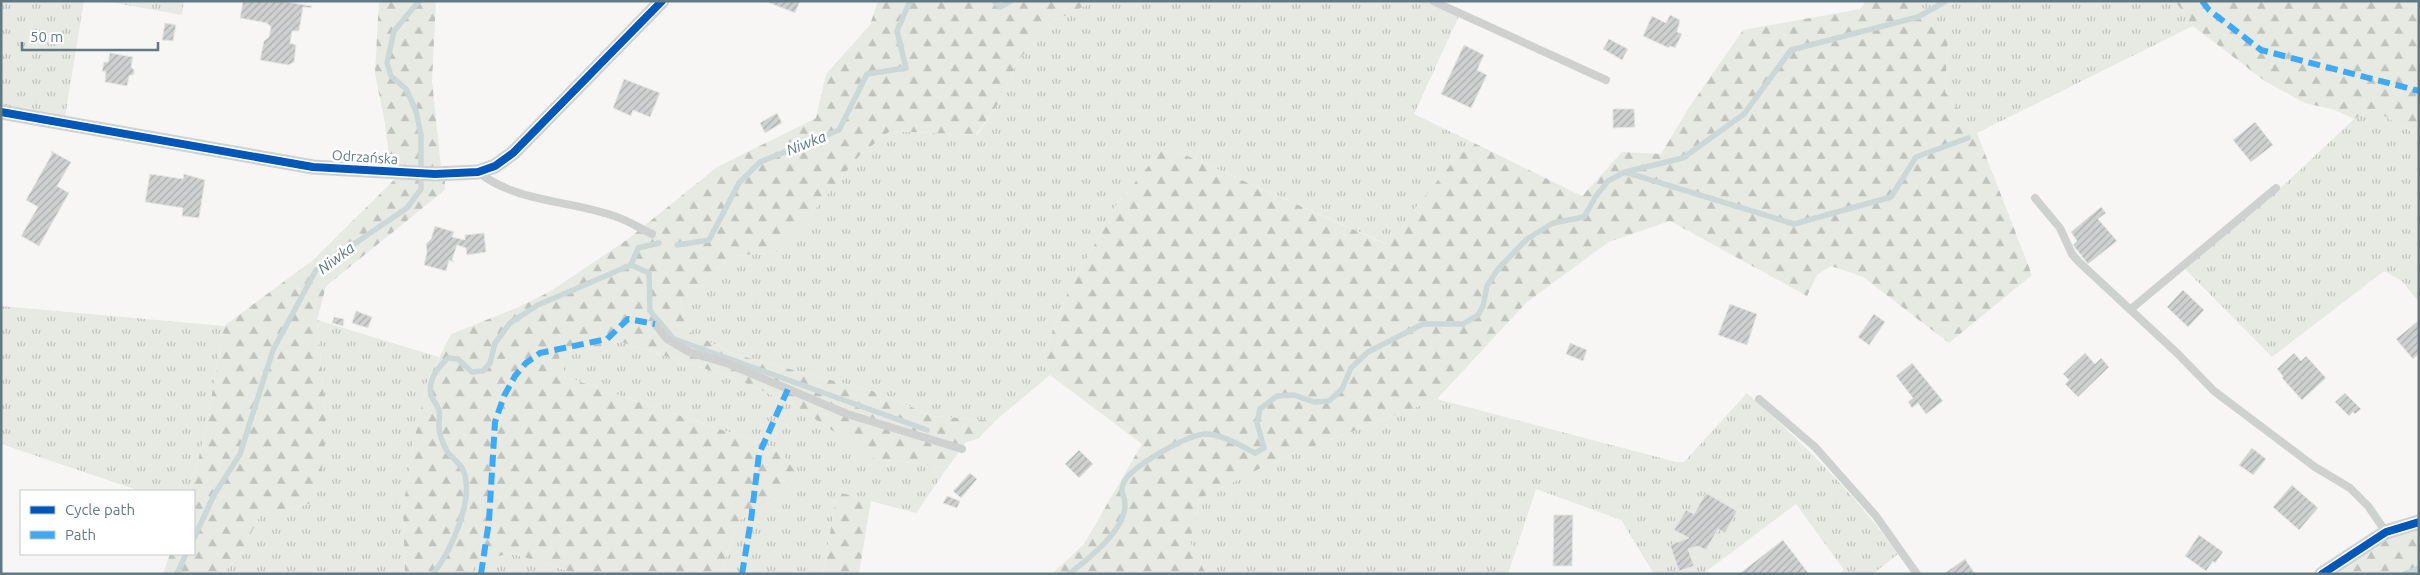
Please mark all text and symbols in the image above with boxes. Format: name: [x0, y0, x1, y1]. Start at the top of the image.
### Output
scale bar: [22, 20, 159, 52]
text: 50 m: [30, 28, 63, 45]
water label: Niwka: [784, 127, 828, 159]
street label: Odrzańska: [331, 147, 399, 167]
water label: Niwka: [314, 239, 358, 277]
legend: [20, 490, 195, 555]
text: Cycle path: [65, 501, 135, 518]
text: Path: [65, 526, 96, 543]

